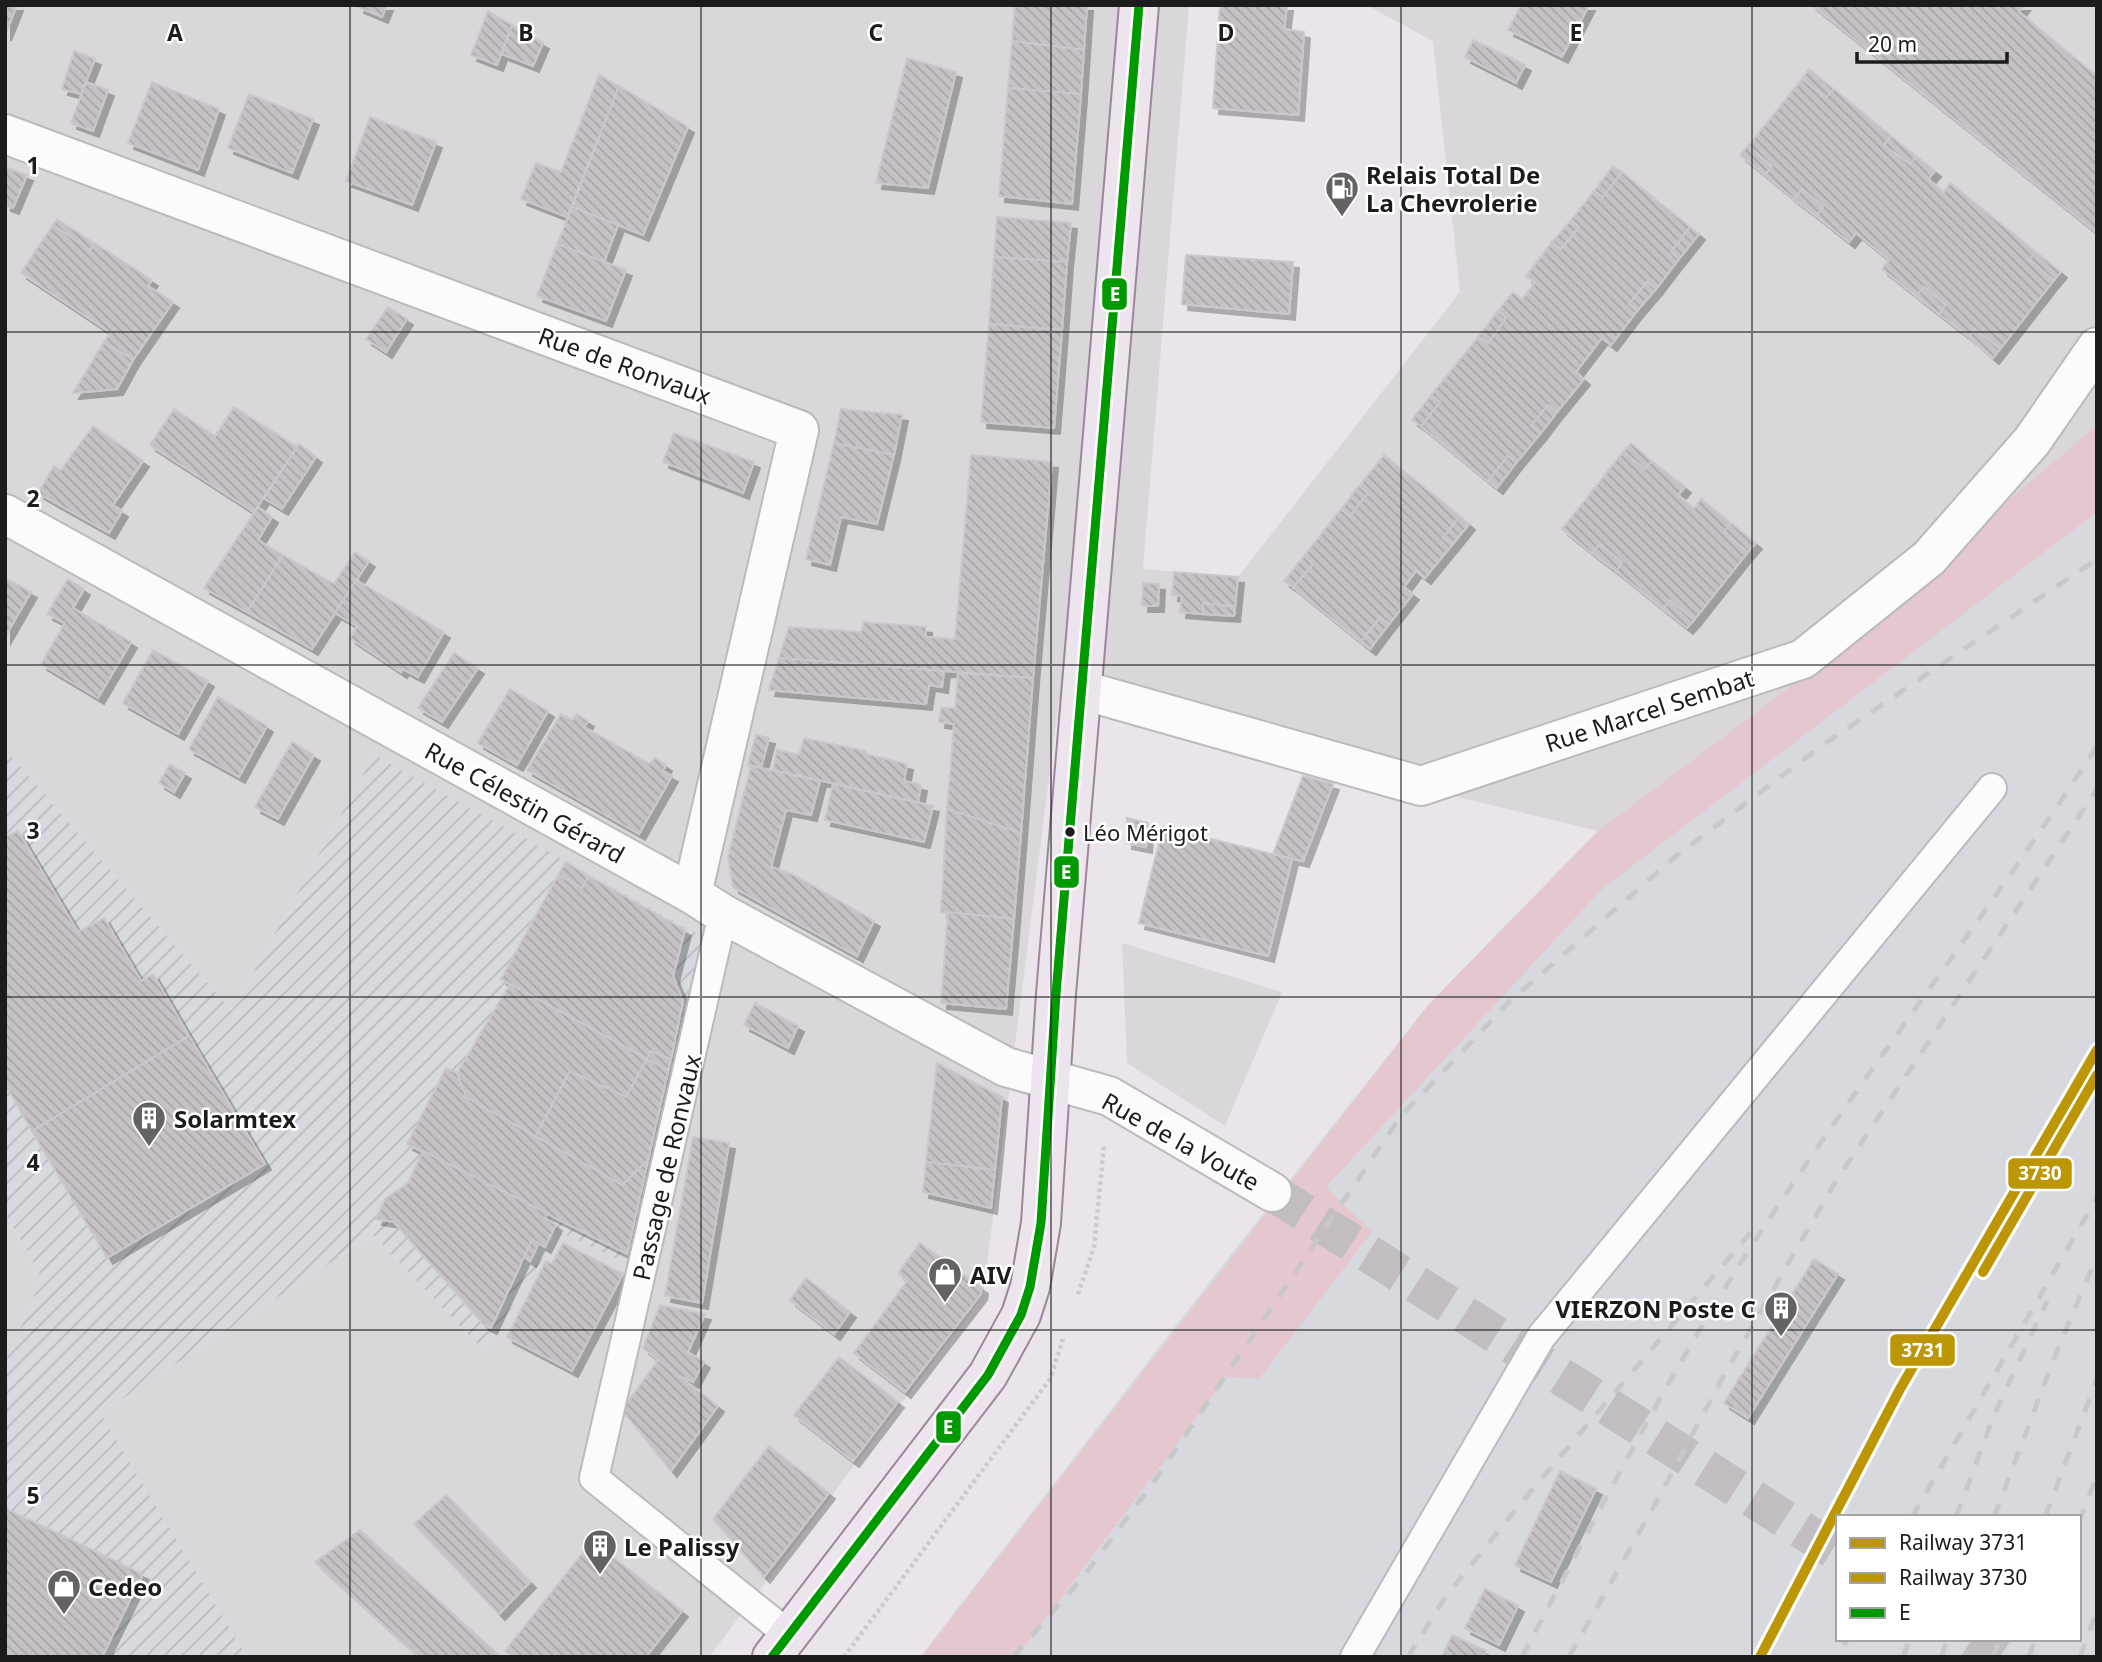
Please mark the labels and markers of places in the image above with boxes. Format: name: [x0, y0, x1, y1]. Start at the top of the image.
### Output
place label: Relais Total De La Chevrolerie: [1366, 158, 1540, 219]
fuel station icon: Relais Total De La Chevrolerie: [1323, 169, 1361, 218]
place label: Léo Mérigot: [1083, 817, 1208, 847]
marker: Léo Mérigot: [1063, 825, 1077, 839]
building icon: Solarmtex: [130, 1099, 168, 1148]
place label: Solarmtex: [174, 1102, 296, 1135]
shop icon: AIV: [926, 1255, 964, 1304]
place label: AIV: [970, 1258, 1012, 1291]
building icon: VIERZON Poste C: [1762, 1289, 1800, 1338]
place label: VIERZON Poste C: [1555, 1292, 1756, 1325]
building icon: Le Palissy: [581, 1527, 619, 1576]
place label: Le Palissy: [624, 1530, 740, 1563]
shop icon: Cedeo: [45, 1567, 83, 1616]
place label: Cedeo: [88, 1570, 162, 1603]

